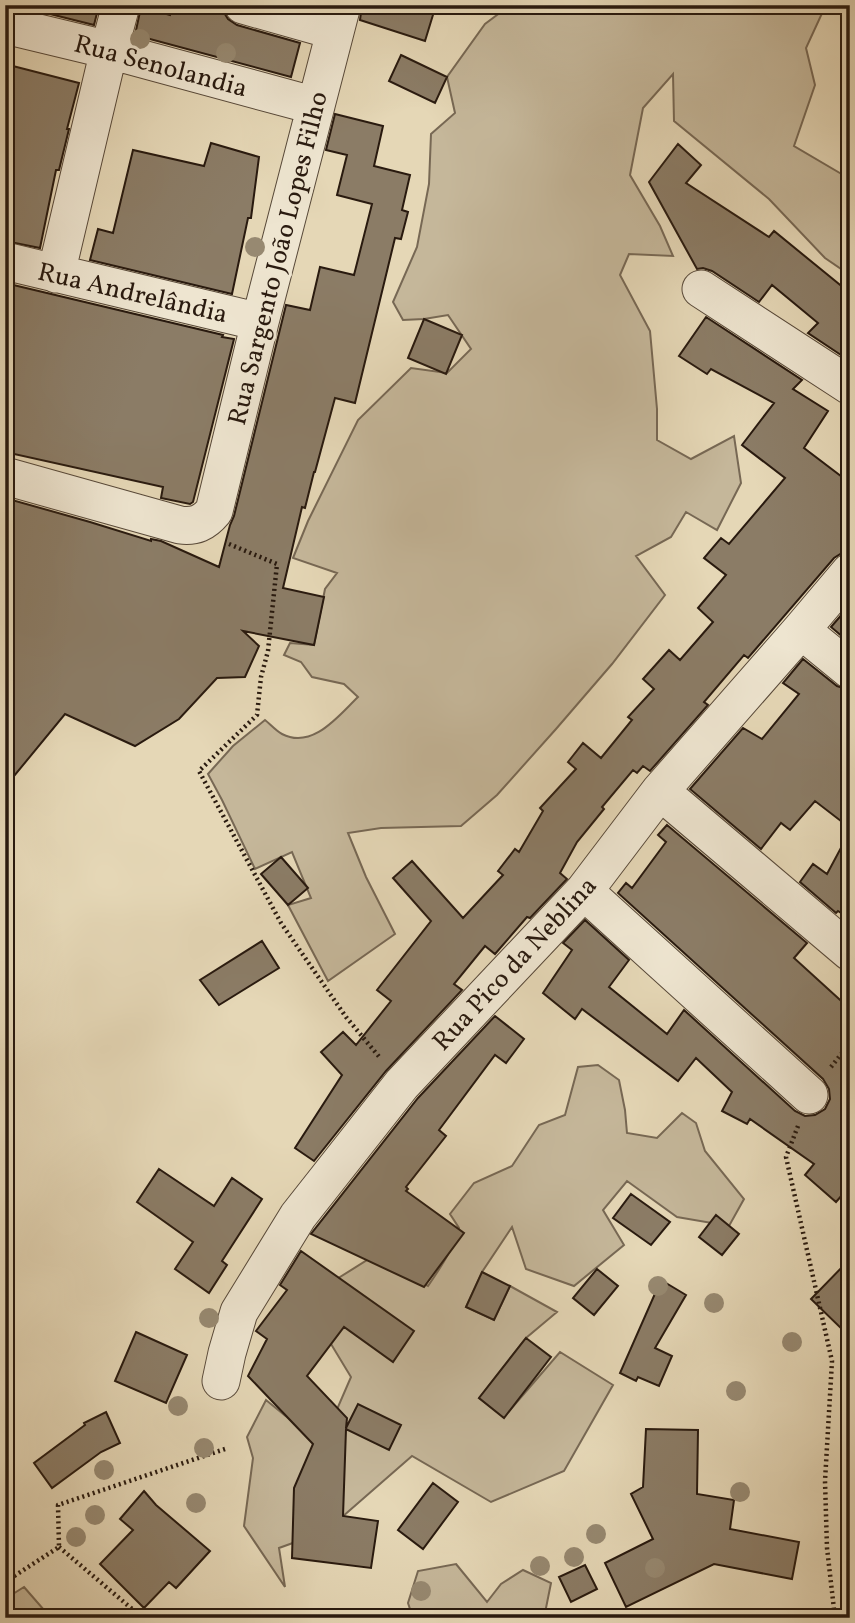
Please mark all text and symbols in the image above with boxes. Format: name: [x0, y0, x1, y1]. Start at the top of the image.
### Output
street label: Rua Senolandia: [70, 27, 251, 107]
street label: Rua Sargento João Lopes Filho: [220, 88, 338, 429]
street label: Rua Andrelândia: [34, 255, 231, 333]
street label: Rua Pico da Neblina: [425, 869, 606, 1060]

